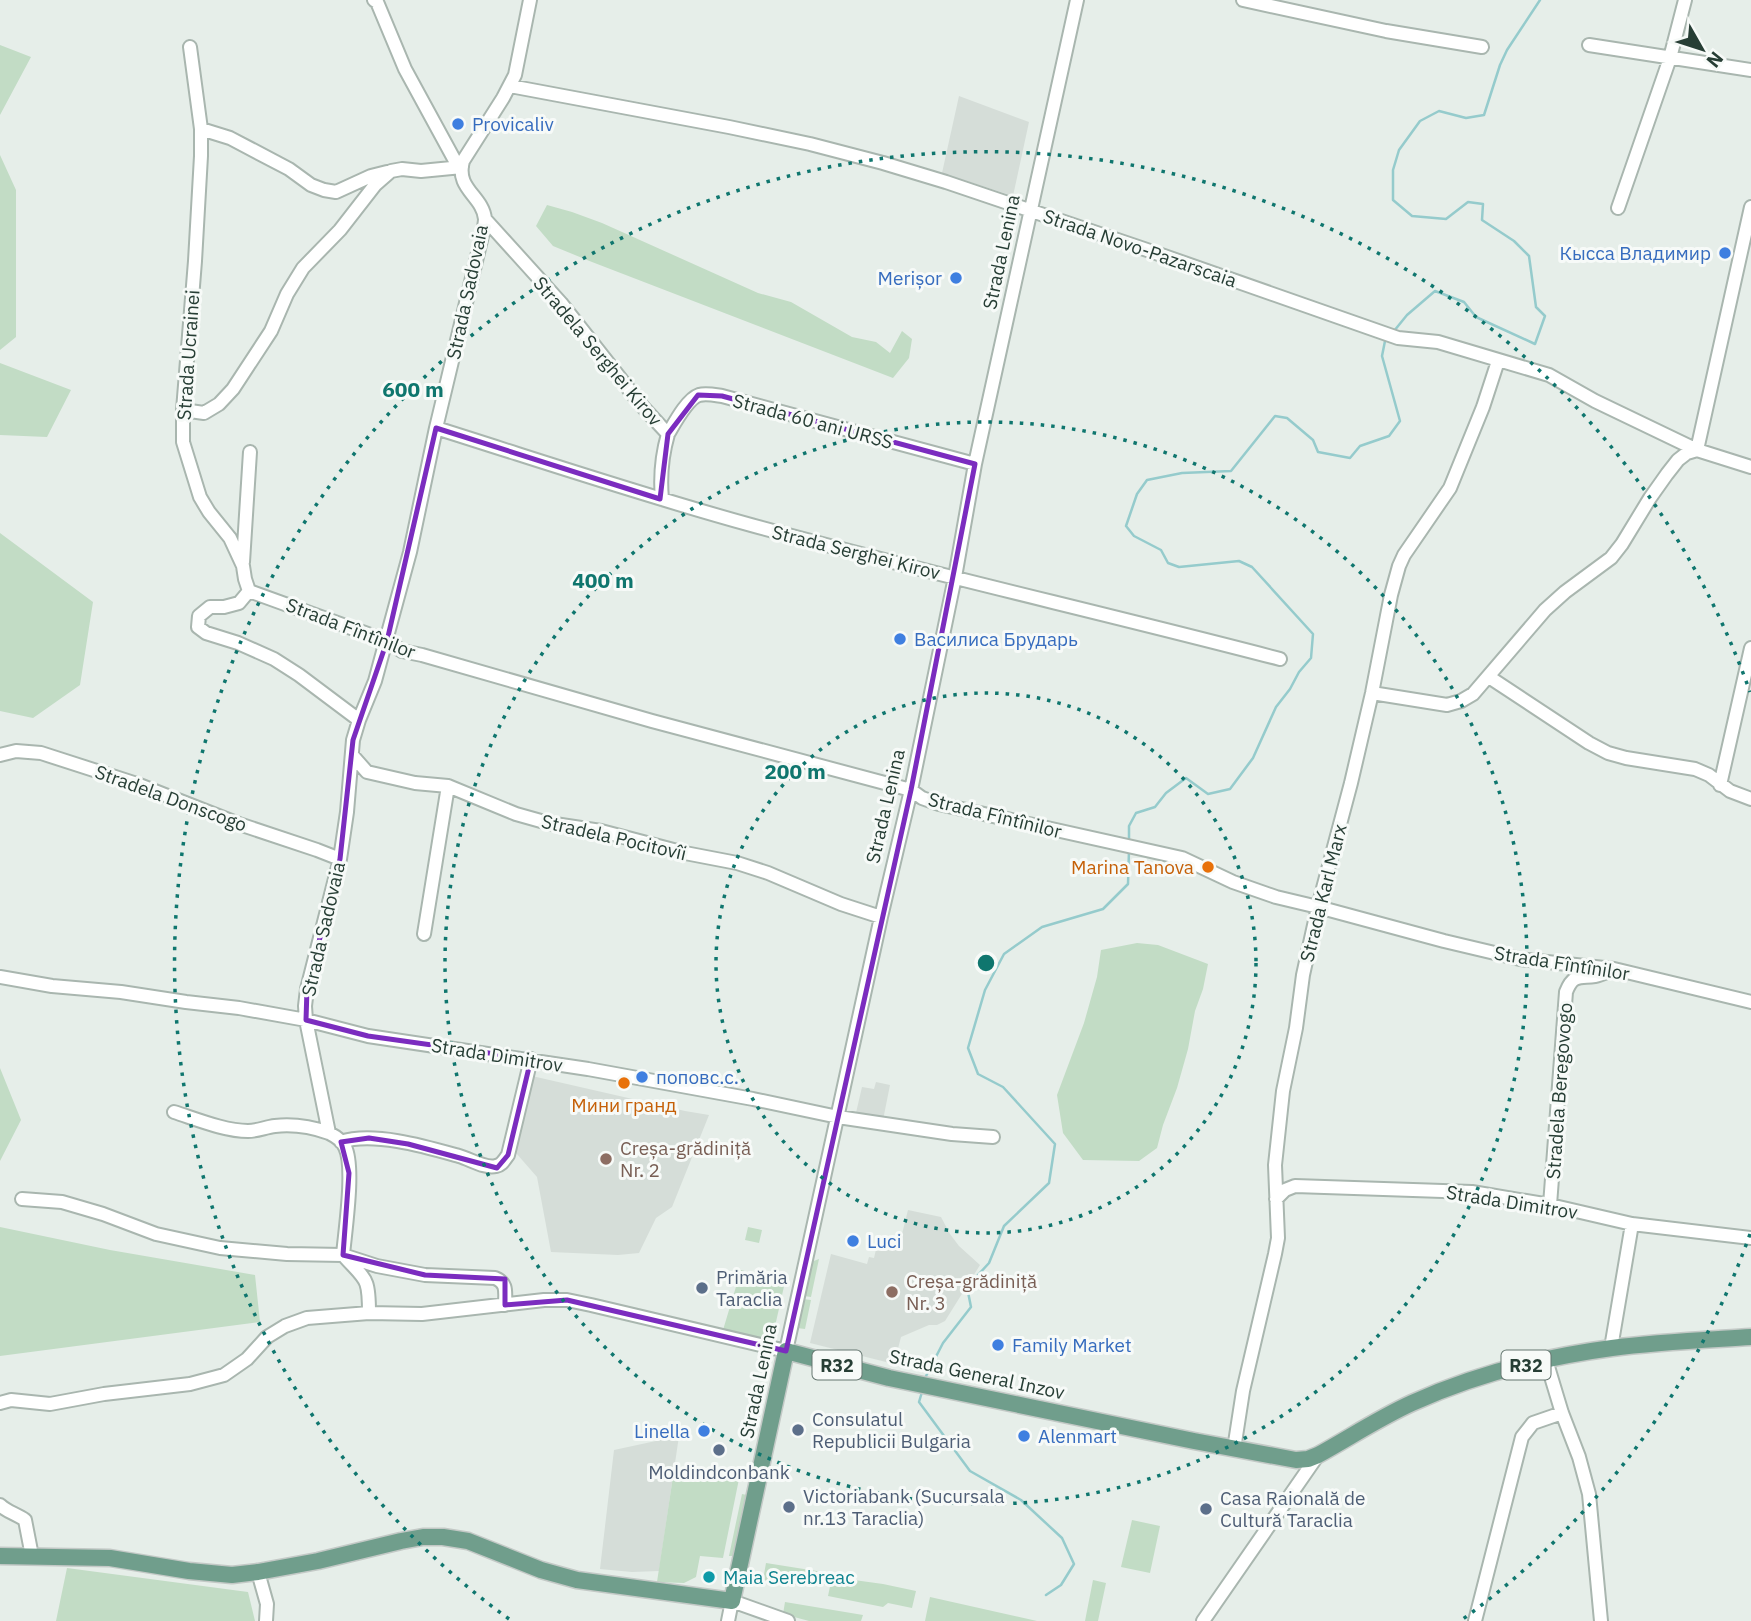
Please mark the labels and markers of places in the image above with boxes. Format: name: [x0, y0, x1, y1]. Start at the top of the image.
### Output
place label: Provicaliv: [472, 112, 554, 136]
marker: Provicaliv: [450, 116, 466, 132]
place label: Кысса Владимир: [1560, 241, 1711, 265]
marker: Кысса Владимир: [1717, 245, 1733, 261]
place label: Merișor: [878, 266, 942, 290]
marker: Merișor: [948, 270, 964, 286]
place label: Василиса Брударь: [914, 627, 1078, 651]
marker: Василиса Брударь: [892, 631, 908, 647]
place label: Marina Tanova: [1071, 855, 1194, 879]
marker: Marina Tanova: [1200, 859, 1216, 875]
centre of rings: [974, 951, 998, 975]
place label: поповс.с.: [656, 1065, 739, 1089]
marker: поповс.с.: [634, 1069, 650, 1085]
marker: Мини гранд: [616, 1075, 632, 1091]
place label: Мини гранд: [571, 1093, 677, 1117]
place label: Creșa-grădiniță Nr. 2: [620, 1136, 751, 1182]
marker: Creșa-grădiniță Nr. 2: [598, 1151, 614, 1167]
place label: Luci: [867, 1229, 901, 1253]
marker: Luci: [845, 1233, 861, 1249]
place label: Primăria Taraclia: [716, 1265, 788, 1311]
place label: Creșa-grădiniță Nr. 3: [906, 1269, 1037, 1315]
marker: Primăria Taraclia: [694, 1280, 710, 1296]
marker: Creșa-grădiniță Nr. 3: [884, 1284, 900, 1300]
place label: Family Market: [1012, 1333, 1132, 1357]
marker: Family Market: [990, 1337, 1006, 1353]
place label: Consulatul Republicii Bulgaria: [812, 1407, 971, 1453]
place label: Linella: [634, 1419, 690, 1443]
marker: Consulatul Republicii Bulgaria: [790, 1422, 806, 1438]
marker: Linella: [696, 1423, 712, 1439]
place label: Alenmart: [1038, 1424, 1117, 1448]
marker: Alenmart: [1016, 1428, 1032, 1444]
marker: Moldindconbank: [711, 1442, 727, 1458]
place label: Moldindconbank: [648, 1460, 790, 1484]
place label: Victoriabank (Sucursala nr.13 Taraclia): [803, 1484, 1005, 1530]
place label: Casa Raională de Cultură Taraclia: [1220, 1486, 1366, 1532]
marker: Victoriabank (Sucursala nr.13 Taraclia): [781, 1499, 797, 1515]
marker: Casa Raională de Cultură Taraclia: [1198, 1501, 1214, 1517]
place label: Maia Serebreac: [723, 1565, 855, 1589]
marker: Maia Serebreac: [701, 1569, 717, 1585]

